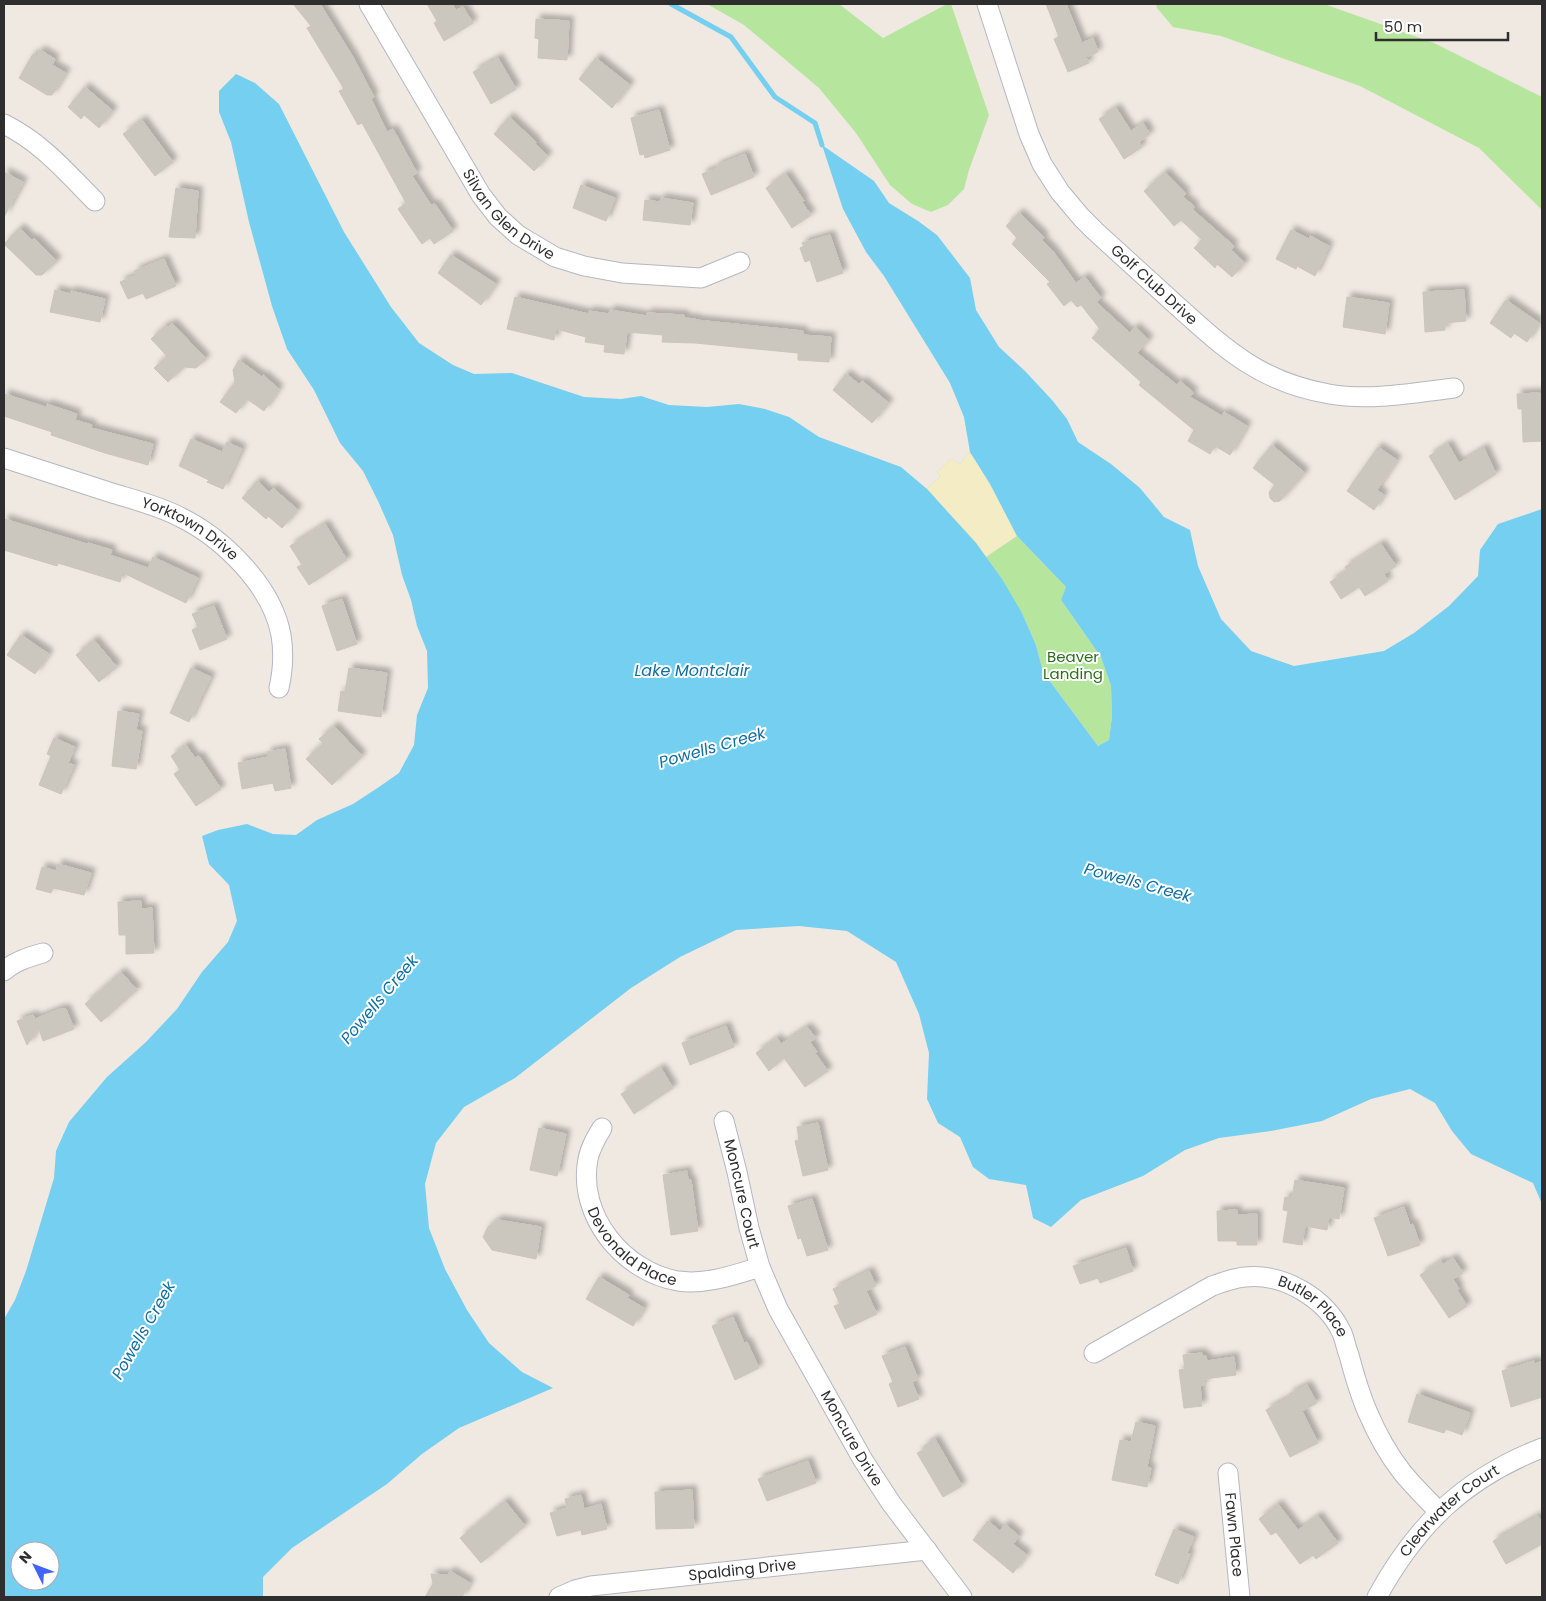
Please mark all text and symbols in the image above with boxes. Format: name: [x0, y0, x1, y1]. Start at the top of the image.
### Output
scale bar: [1376, 10, 1508, 42]
text: 50 m: [1384, 16, 1422, 37]
street label: Silvan Glen Drive: [458, 165, 559, 265]
street label: Golf Club Drive: [1106, 239, 1202, 329]
street label: Yorktown Drive: [139, 491, 244, 565]
park label: Beaver Landing: [1043, 646, 1103, 684]
water label: Lake Montclair: [634, 659, 751, 682]
water label: Powells Creek: [656, 721, 769, 774]
water label: Powells Creek: [1082, 857, 1195, 908]
water label: Powells Creek: [335, 949, 424, 1049]
street label: Moncure Court: [719, 1137, 765, 1251]
street label: Devonald Place: [583, 1204, 679, 1291]
street label: Butler Place: [1275, 1270, 1353, 1340]
water label: Powells Creek: [106, 1276, 181, 1384]
street label: Moncure Drive: [816, 1387, 888, 1490]
street label: Clearwater Court: [1394, 1459, 1503, 1561]
street label: Fawn Place: [1220, 1492, 1249, 1578]
north arrow: [10, 1541, 60, 1591]
text: N: [14, 1547, 36, 1568]
street label: Spalding Drive: [687, 1553, 797, 1586]

